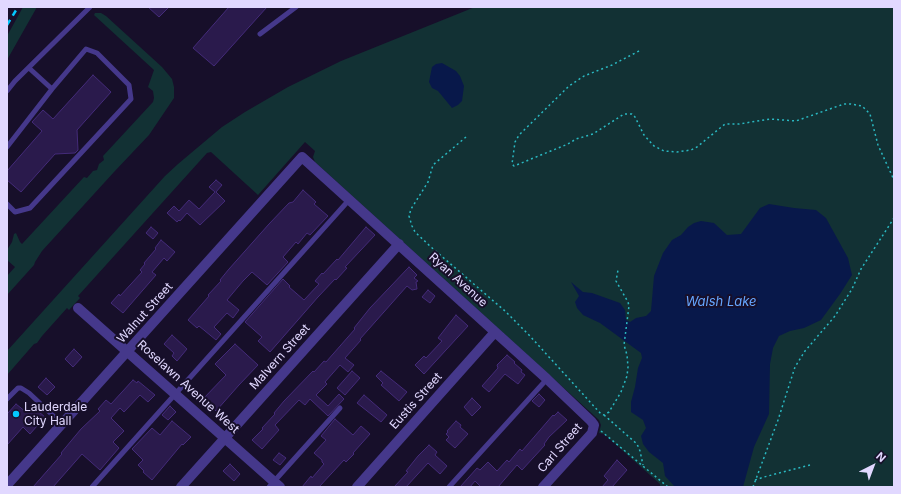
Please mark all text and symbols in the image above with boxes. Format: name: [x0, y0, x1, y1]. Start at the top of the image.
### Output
street label: Ryan Avenue: [426, 250, 490, 310]
street label: Walnut Street: [114, 280, 176, 346]
water label: Walsh Lake: [685, 294, 757, 310]
street label: Malvern Street: [247, 321, 313, 393]
street label: Roselawn Avenue West: [134, 337, 242, 437]
street label: Eustis Street: [387, 370, 445, 432]
place label: Lauderdale City Hall: [24, 400, 87, 428]
marker: Lauderdale City Hall: [11, 409, 21, 419]
street label: Carl Street: [535, 421, 585, 475]
north arrow: [853, 446, 893, 486]
text: N: [873, 449, 889, 465]

